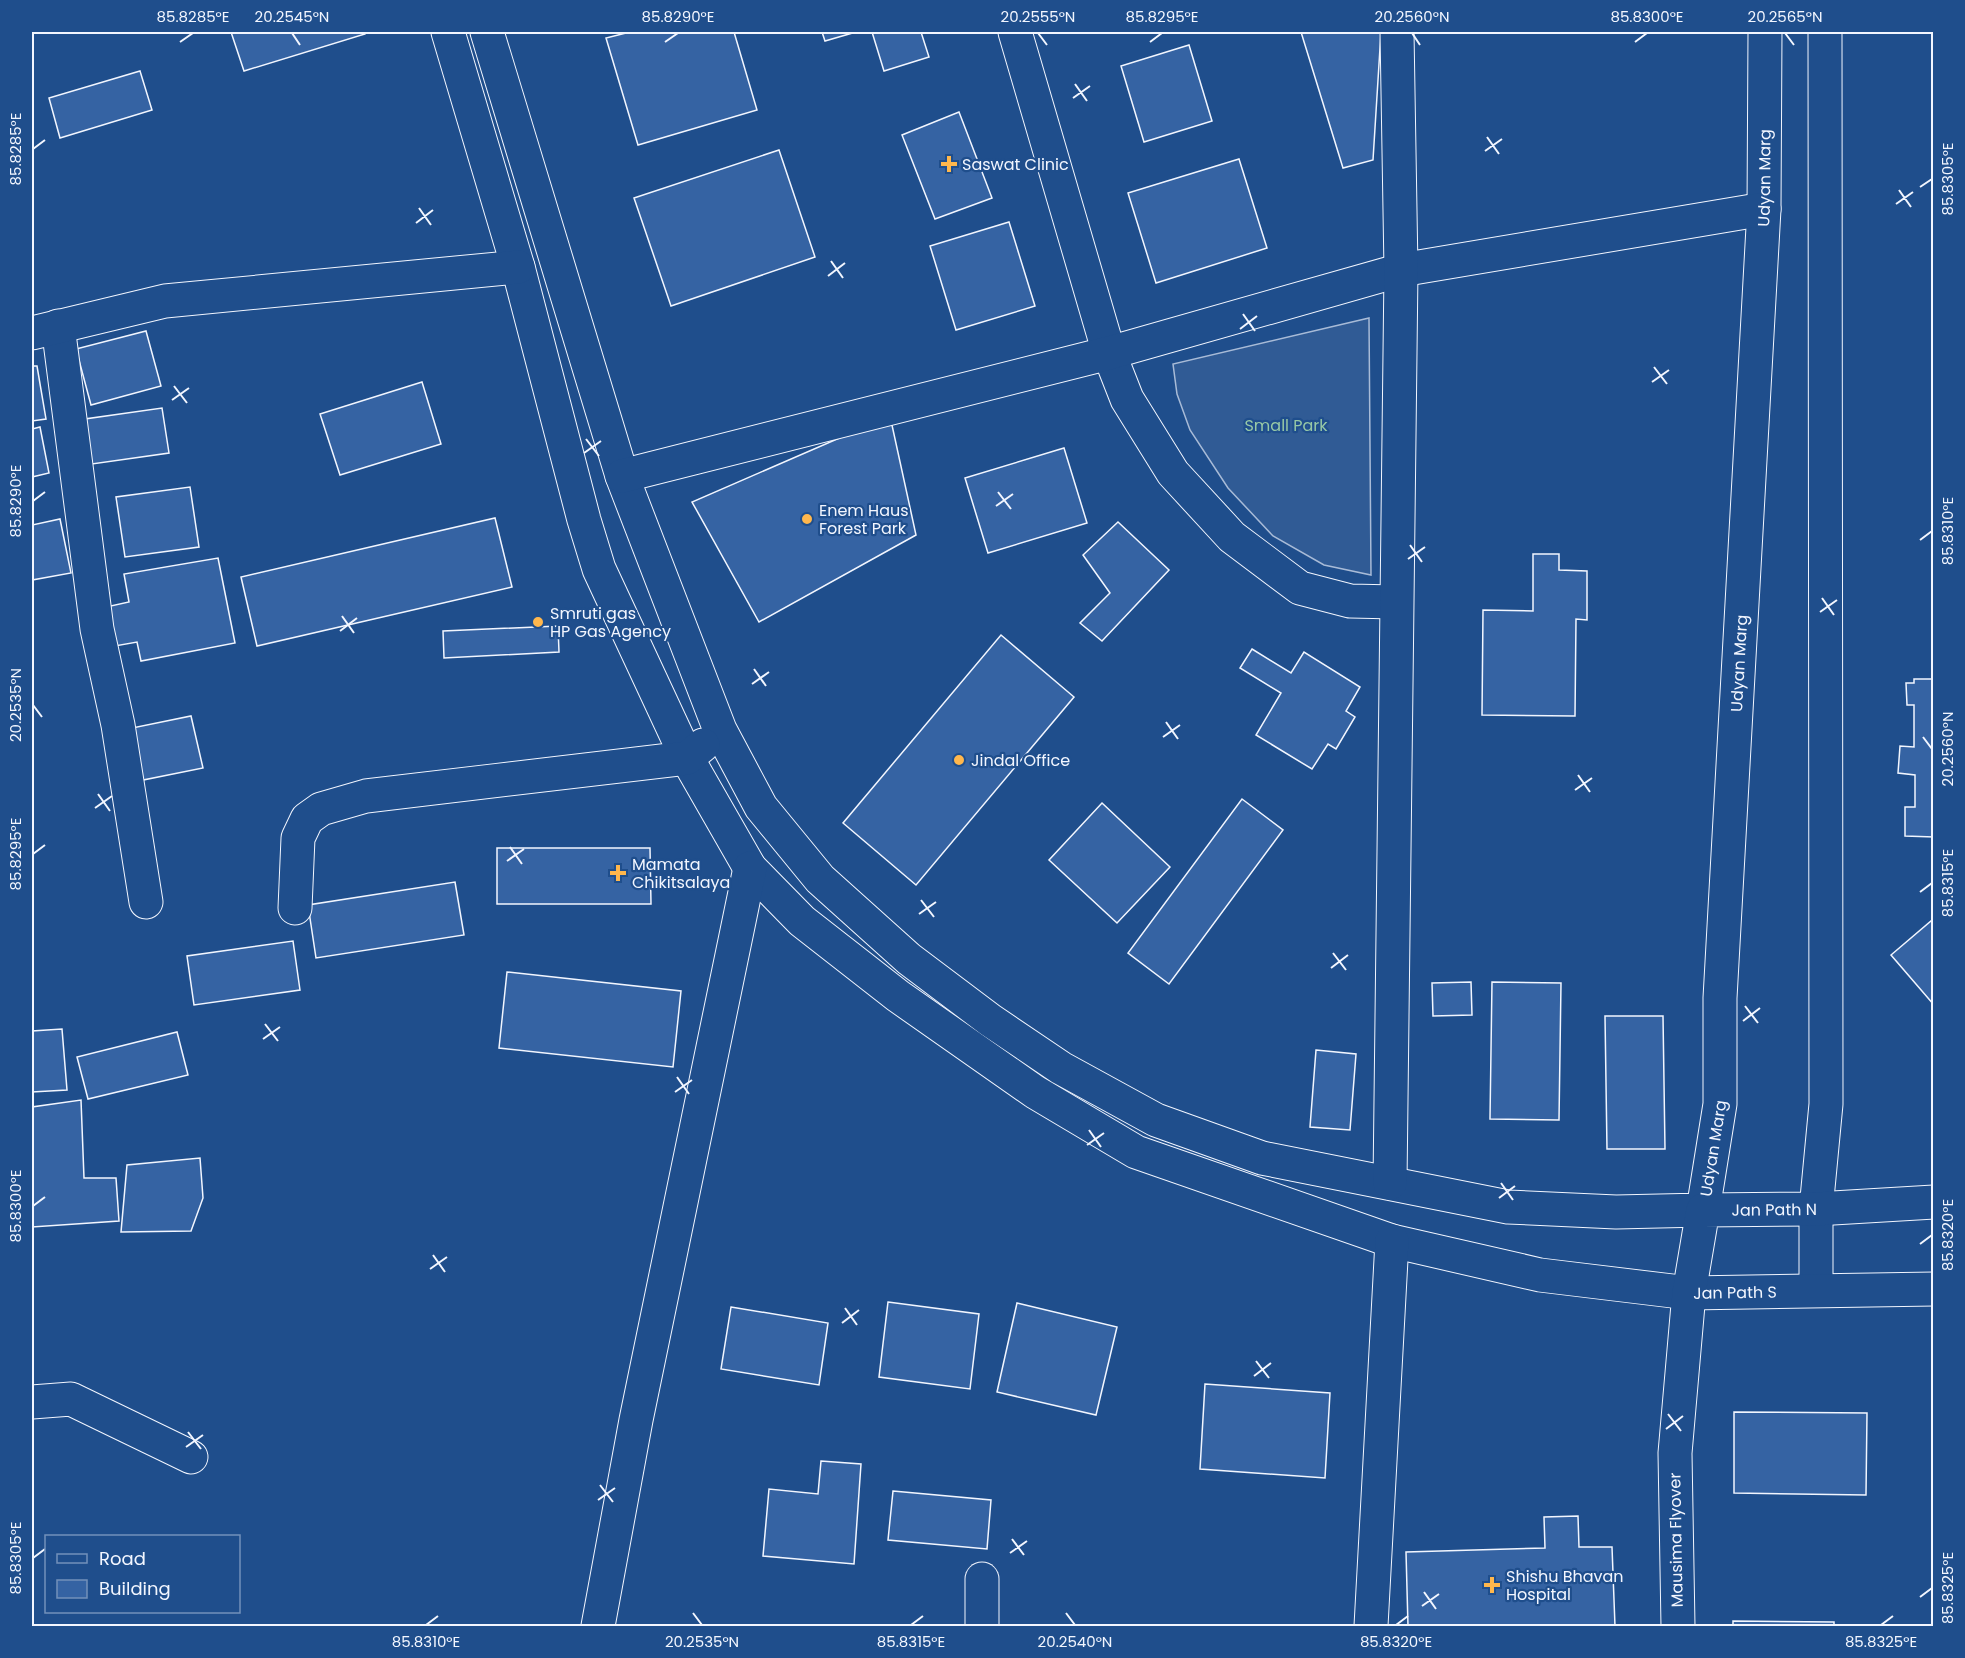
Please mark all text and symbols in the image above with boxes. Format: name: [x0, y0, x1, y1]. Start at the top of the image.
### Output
text: 85.8285°E: [157, 6, 229, 27]
text: 20.2545°N: [255, 6, 329, 27]
text: 85.8290°E: [642, 6, 714, 27]
text: 20.2555°N: [1001, 6, 1075, 27]
text: 85.8295°E: [1126, 6, 1198, 27]
text: 20.2560°N: [1375, 6, 1449, 27]
text: 85.8300°E: [1610, 6, 1684, 27]
text: 20.2565°N: [1748, 6, 1822, 27]
text: 85.8285°E: [5, 113, 26, 185]
street label: Udyan Marg: [1752, 129, 1776, 227]
text: 85.8305°E: [1937, 142, 1958, 216]
place label: Saswat Clinic: [962, 153, 1069, 176]
marker: Saswat Clinic: [940, 155, 958, 173]
park label: Small Park: [1244, 414, 1328, 437]
text: 85.8290°E: [5, 465, 26, 537]
text: 85.8310°E: [1937, 497, 1958, 565]
place label: Enem Haus Forest Park: [819, 499, 909, 540]
marker: Enem Haus Forest Park: [800, 512, 814, 526]
place label: Smruti gas HP Gas Agency: [550, 602, 671, 643]
street label: Udyan Marg: [1724, 614, 1753, 712]
marker: Smruti gas HP Gas Agency: [531, 615, 545, 629]
text: 20.2535°N: [5, 668, 26, 742]
text: 20.2560°N: [1937, 712, 1958, 786]
place label: Jindal Office: [971, 749, 1070, 772]
marker: Jindal Office: [952, 753, 966, 767]
text: 85.8295°E: [5, 818, 26, 890]
text: 85.8315°E: [1937, 849, 1958, 917]
place label: Mamata Chikitsalaya: [632, 853, 730, 894]
marker: Mamata Chikitsalaya: [609, 864, 627, 882]
street label: Udyan Marg: [1694, 1098, 1732, 1198]
text: 85.8300°E: [5, 1169, 26, 1243]
street label: Jan Path N: [1731, 1197, 1817, 1221]
text: 85.8320°E: [1937, 1199, 1958, 1271]
street label: Jan Path S: [1693, 1280, 1777, 1304]
street label: Mausima Flyover: [1663, 1472, 1689, 1608]
text: 85.8305°E: [5, 1521, 26, 1595]
legend: [45, 1535, 240, 1613]
text: Road: [99, 1546, 146, 1571]
text: 85.8325°E: [1937, 1552, 1958, 1624]
place label: Shishu Bhavan Hospital: [1506, 1565, 1624, 1606]
text: Building: [99, 1576, 171, 1601]
marker: Shishu Bhavan Hospital: [1483, 1576, 1501, 1594]
text: 85.8310°E: [392, 1631, 460, 1652]
text: 20.2535°N: [665, 1631, 739, 1652]
text: 85.8315°E: [877, 1631, 945, 1652]
text: 20.2540°N: [1038, 1631, 1112, 1652]
text: 85.8320°E: [1360, 1631, 1432, 1652]
text: 85.8325°E: [1845, 1631, 1917, 1652]

